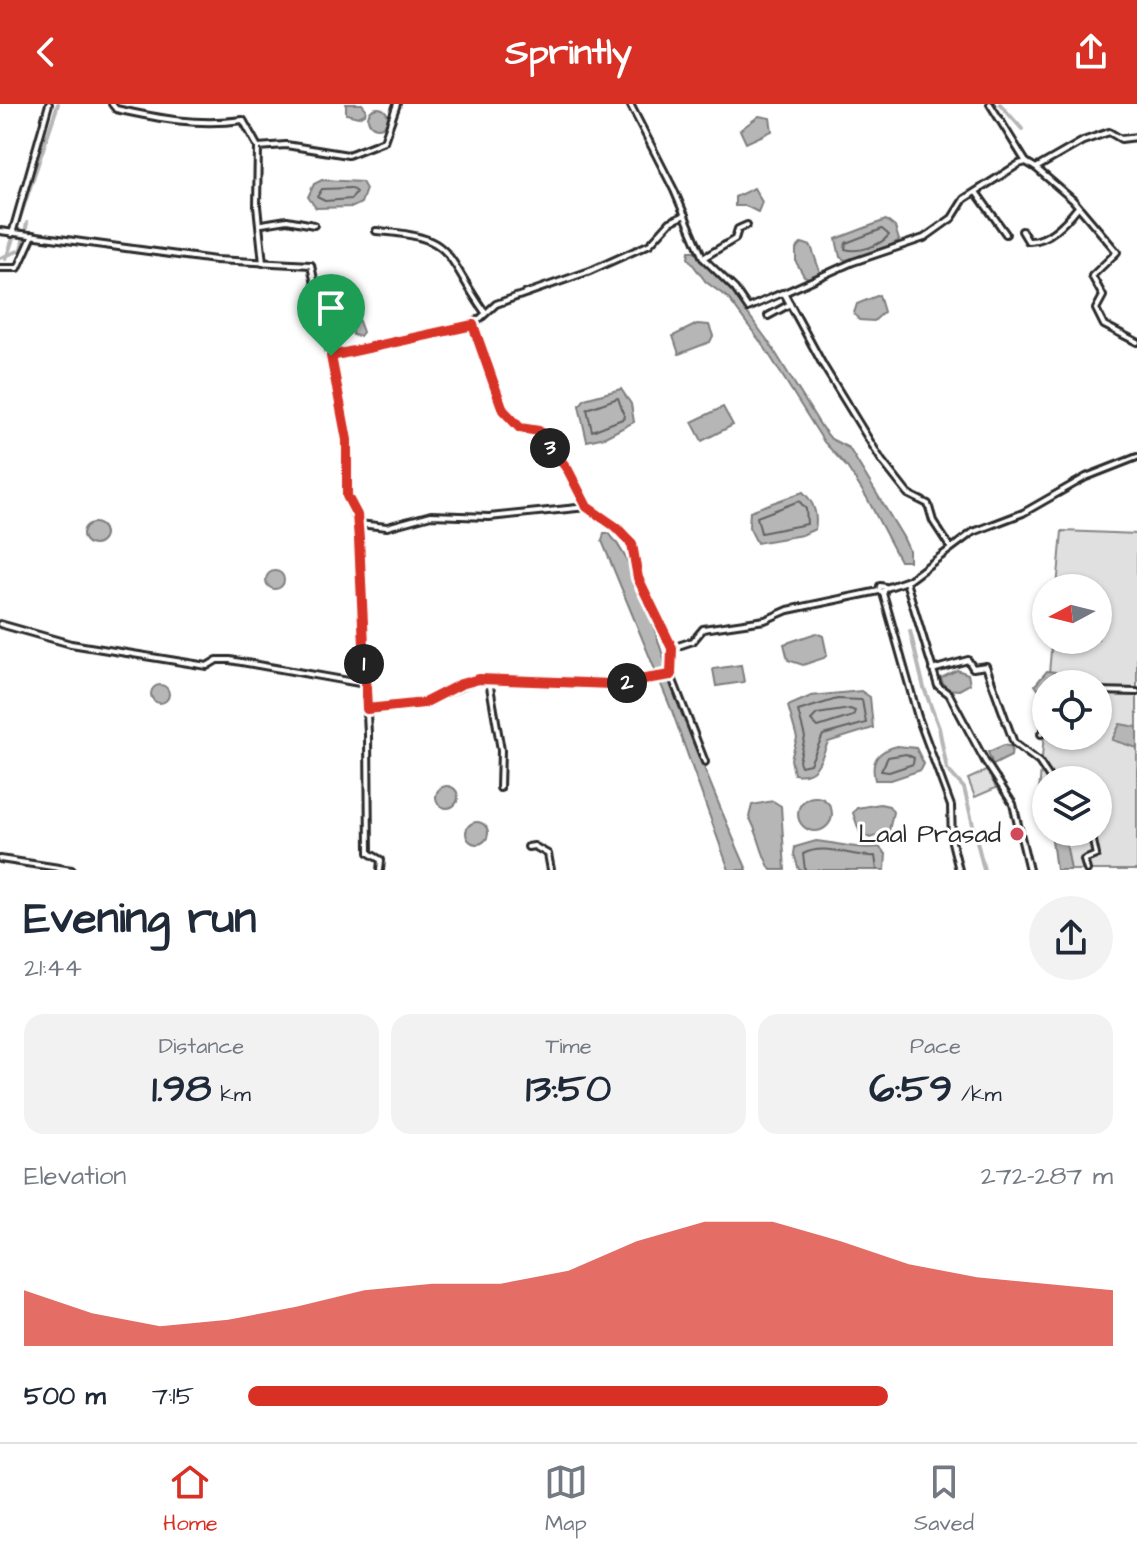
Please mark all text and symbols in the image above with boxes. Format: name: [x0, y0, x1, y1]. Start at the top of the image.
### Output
text: Sprintly: [505, 27, 632, 78]
icon: back: [24, 30, 68, 74]
icon: share: [1069, 30, 1113, 74]
pin: [297, 274, 365, 356]
icon: arrive: [309, 286, 353, 330]
pin: 3: [530, 428, 570, 468]
text: 3: [544, 432, 556, 463]
north arrow: [1032, 574, 1112, 654]
map controls: [1032, 574, 1112, 846]
pin: 1: [344, 644, 384, 684]
text: 1: [363, 648, 365, 679]
pin: 2: [607, 663, 647, 703]
text: 2: [621, 667, 633, 698]
button: locate: [1032, 670, 1112, 750]
button: layers: [1032, 766, 1112, 846]
place label: Laal Prasad: [858, 816, 1001, 852]
marker: Laal Prasad: [1008, 825, 1026, 843]
text: Evening run: [24, 889, 256, 950]
button: share: [1029, 896, 1113, 980]
text: 21:44: [24, 950, 82, 986]
text: Distance: [159, 1031, 244, 1062]
text: Time: [545, 1031, 592, 1062]
text: Pace: [910, 1031, 961, 1062]
text: 1.98: [152, 1062, 212, 1117]
text: 13:50: [526, 1062, 611, 1117]
text: 6:59: [869, 1062, 952, 1117]
text: km: [212, 1079, 251, 1110]
text: /km: [952, 1079, 1002, 1110]
text: Elevation: [24, 1158, 126, 1194]
text: 272–287 m: [981, 1158, 1113, 1194]
text: 500 m: [24, 1378, 106, 1414]
text: 7:15: [152, 1378, 194, 1414]
tab: Home: [163, 1460, 218, 1539]
tab: Map: [544, 1460, 588, 1539]
tab: Saved: [914, 1460, 974, 1539]

